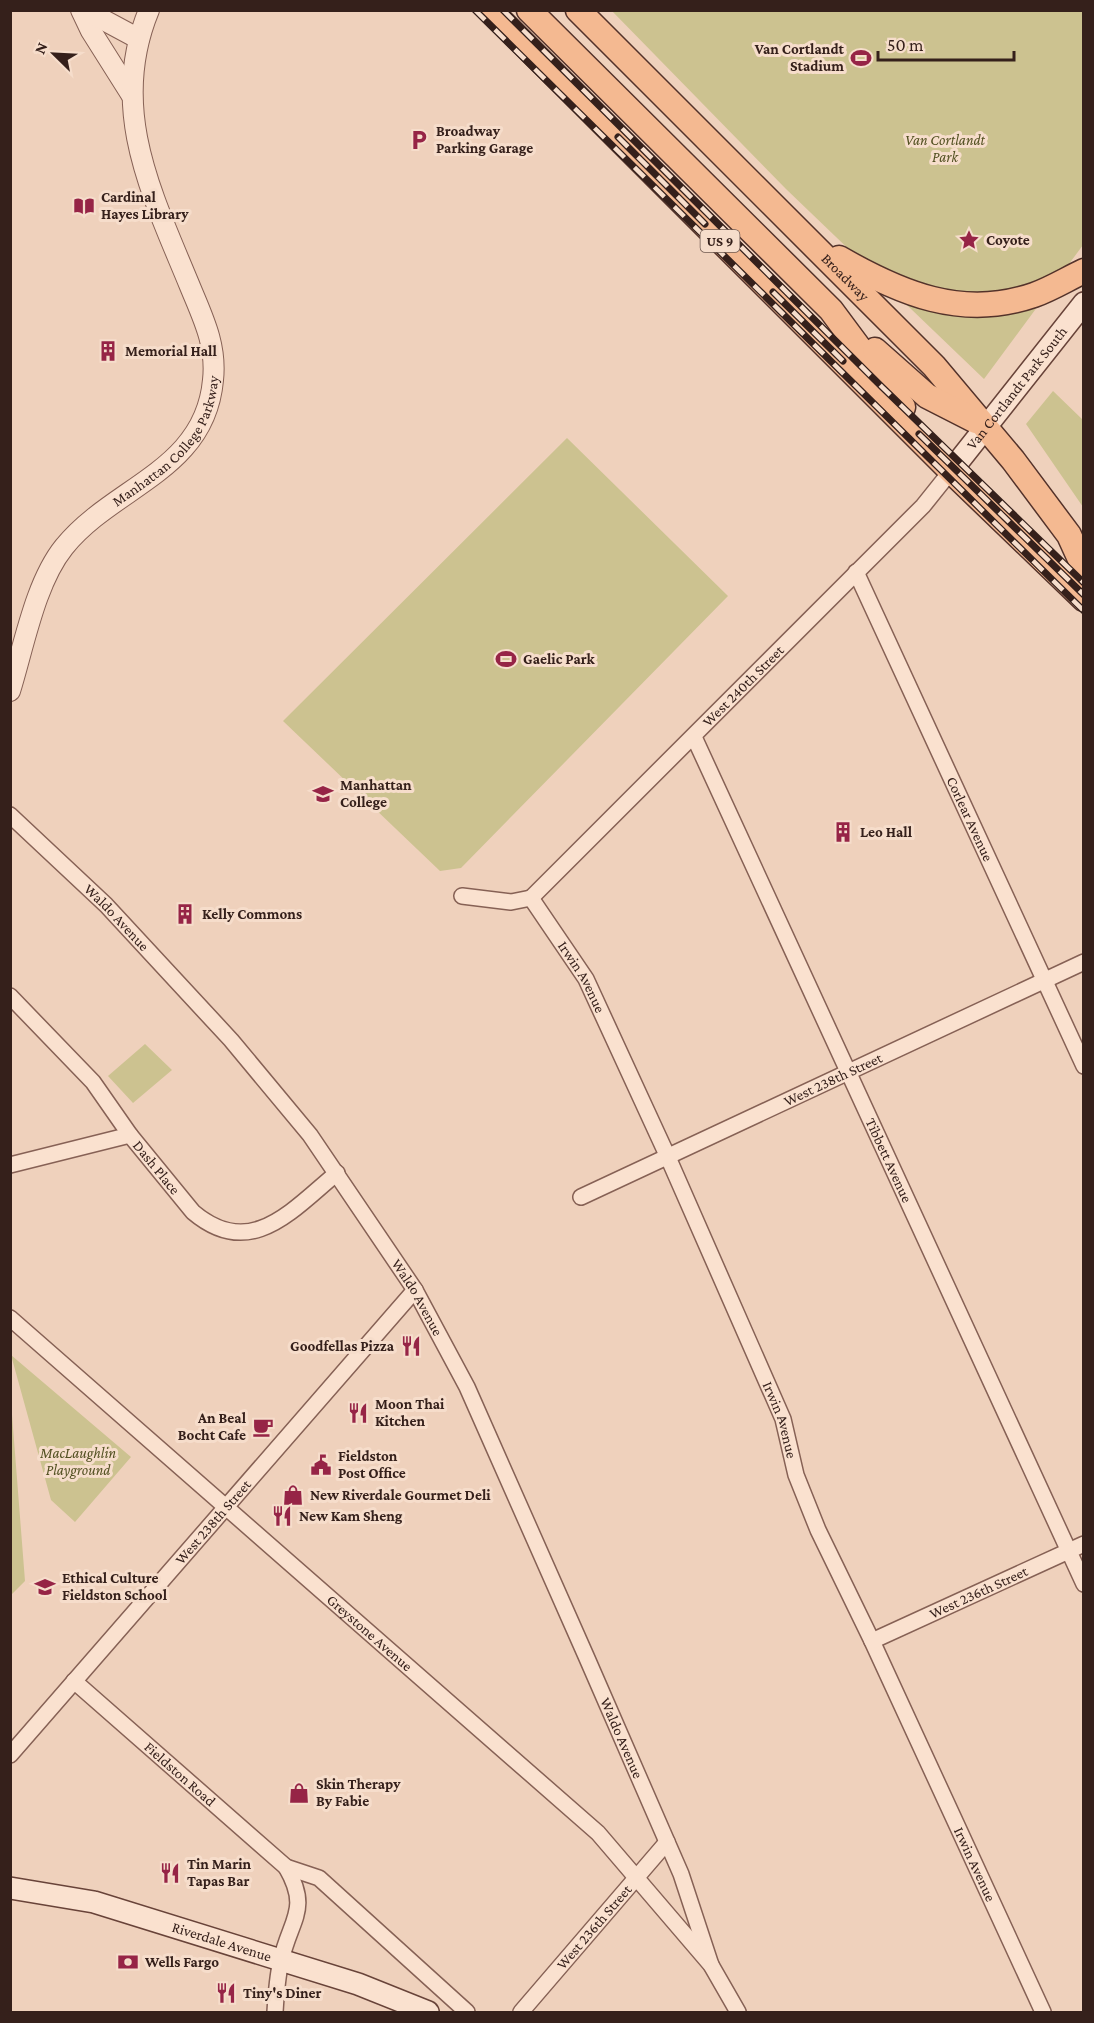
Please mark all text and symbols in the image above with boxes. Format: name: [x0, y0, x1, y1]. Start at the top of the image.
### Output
north arrow: [24, 24, 84, 84]
scale bar: [878, 24, 1014, 62]
text: 50 m: [887, 35, 924, 55]
text: N: [31, 40, 51, 57]
place label: Van Cortlandt Stadium: [754, 41, 845, 74]
sports icon: Van Cortlandt Stadium: [849, 46, 873, 70]
place label: Broadway Parking Garage: [436, 123, 533, 156]
parking icon: Broadway Parking Garage: [407, 128, 431, 152]
park label: Van Cortlandt Park: [905, 132, 986, 165]
place label: Cardinal Hayes Library: [101, 189, 189, 222]
library icon: Cardinal Hayes Library: [72, 194, 96, 218]
place icon: Coyote: [957, 228, 981, 252]
road number: US 9: [700, 230, 740, 252]
place label: Coyote: [986, 232, 1030, 248]
street label: Broadway: [818, 250, 872, 305]
street label: Van Cortlandt Park South: [963, 323, 1070, 452]
building icon: Memorial Hall: [96, 339, 120, 363]
place label: Memorial Hall: [125, 343, 217, 359]
street label: Manhattan College Parkway: [109, 375, 222, 509]
street label: West 240th Street: [699, 641, 788, 730]
sports icon: Gaelic Park: [494, 647, 518, 671]
place label: Gaelic Park: [523, 651, 596, 667]
street label: Corlear Avenue: [944, 774, 997, 864]
place label: Manhattan College: [340, 777, 412, 810]
school or university icon: Manhattan College: [311, 782, 335, 806]
building icon: Leo Hall: [831, 820, 855, 844]
place label: Leo Hall: [860, 824, 913, 840]
street label: Waldo Avenue: [81, 881, 153, 954]
building icon: Kelly Commons: [173, 902, 197, 926]
place label: Kelly Commons: [202, 906, 302, 922]
street label: Irwin Avenue: [555, 938, 609, 1016]
street label: West 238th Street: [781, 1049, 886, 1109]
street label: Tibbett Avenue: [863, 1116, 915, 1205]
street label: Dash Place: [130, 1137, 183, 1198]
street label: Waldo Avenue: [388, 1256, 446, 1339]
restaurant icon: Goodfellas Pizza: [399, 1334, 423, 1358]
place label: Goodfellas Pizza: [290, 1338, 395, 1354]
street label: Irwin Avenue: [760, 1379, 800, 1460]
place label: Moon Thai Kitchen: [375, 1396, 445, 1429]
restaurant icon: Moon Thai Kitchen: [346, 1401, 370, 1425]
place label: An Beal Bocht Cafe: [178, 1410, 247, 1443]
cafe icon: An Beal Bocht Cafe: [251, 1415, 275, 1439]
park label: MacLaughlin Playground: [39, 1445, 116, 1479]
place label: Fieldston Post Office: [338, 1448, 406, 1481]
public building icon: Fieldston Post Office: [309, 1453, 333, 1477]
street label: West 238th Street: [172, 1476, 255, 1567]
shop icon: New Riverdale Gourmet Deli: [281, 1483, 305, 1507]
place label: New Riverdale Gourmet Deli: [310, 1487, 491, 1503]
restaurant icon: New Kam Sheng: [270, 1504, 294, 1528]
place label: New Kam Sheng: [299, 1508, 403, 1524]
street label: West 236th Street: [927, 1563, 1031, 1622]
place label: Ethical Culture Fieldston School: [62, 1570, 168, 1603]
school or university icon: Ethical Culture Fieldston School: [33, 1575, 57, 1599]
street label: Greystone Avenue: [324, 1591, 416, 1675]
street label: Waldo Avenue: [597, 1695, 646, 1781]
street label: Fieldston Road: [141, 1739, 219, 1809]
place label: Skin Therapy By Fabie: [316, 1776, 401, 1809]
shop icon: Skin Therapy By Fabie: [287, 1781, 311, 1805]
street label: Irwin Avenue: [951, 1825, 999, 1904]
place label: Tin Marin Tapas Bar: [187, 1856, 252, 1889]
restaurant icon: Tin Marin Tapas Bar: [158, 1861, 182, 1885]
street label: West 236th Street: [553, 1881, 635, 1973]
street label: Riverdale Avenue: [170, 1919, 274, 1965]
bank icon: Wells Fargo: [116, 1950, 140, 1974]
place label: Wells Fargo: [144, 1954, 219, 1970]
restaurant icon: Tiny's Diner: [214, 1981, 238, 2005]
place label: Tiny's Diner: [243, 1985, 322, 2001]

